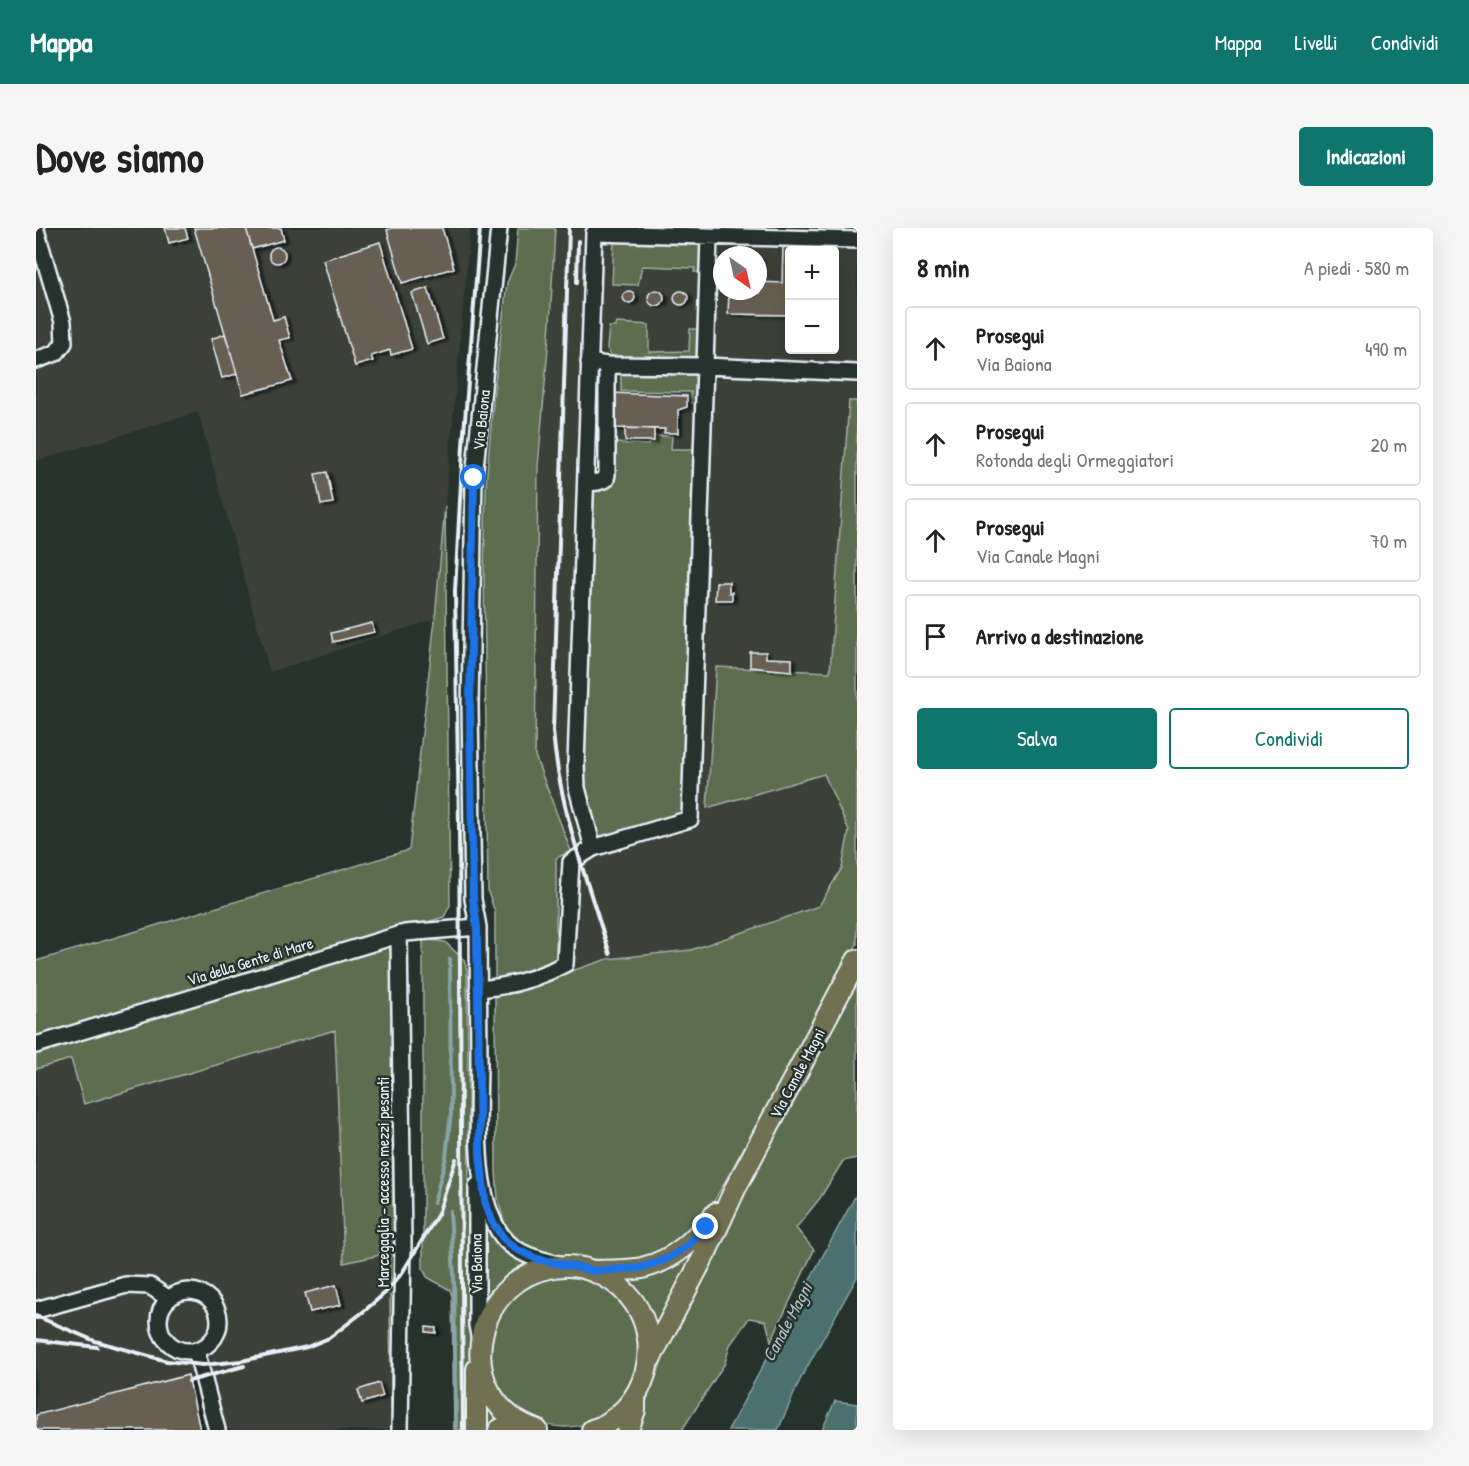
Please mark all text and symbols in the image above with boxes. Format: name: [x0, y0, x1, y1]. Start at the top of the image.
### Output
text: Mappa: [30, 23, 93, 61]
text: Mappa: [1215, 28, 1262, 57]
text: Livelli: [1295, 28, 1338, 57]
text: Condividi: [1371, 28, 1439, 57]
button: Indicazioni: [1299, 127, 1433, 186]
text: Dove siamo: [36, 128, 204, 185]
north arrow: [713, 246, 767, 300]
map controls: [785, 246, 839, 354]
button: +: [785, 246, 839, 300]
text: 8 min: [917, 250, 970, 285]
text: A piedi · 580 m: [1304, 254, 1409, 281]
button: −: [785, 300, 839, 354]
text: Prosegui: [976, 320, 1045, 350]
icon: ahead: [919, 332, 952, 365]
text: 490 m: [1365, 335, 1407, 362]
text: Via Baiona: [976, 350, 1052, 377]
street label: Via Baiona: [467, 389, 495, 451]
text: Prosegui: [976, 416, 1045, 446]
icon: ahead: [919, 428, 952, 461]
text: 20 m: [1370, 431, 1407, 458]
text: Rotonda degli Ormeggiatori: [976, 446, 1174, 473]
route start: [460, 464, 486, 490]
text: Prosegui: [976, 512, 1045, 542]
icon: ahead: [919, 524, 952, 557]
text: 70 m: [1370, 527, 1407, 554]
text: Via Canale Magni: [976, 542, 1100, 569]
icon: arrive: [919, 620, 952, 653]
text: Arrivo a destinazione: [976, 621, 1144, 651]
button: Salva: [917, 708, 1157, 769]
button: Condividi: [1169, 708, 1409, 769]
street label: Via della Gente di Mare: [184, 931, 316, 991]
street label: Via Canale Magni: [764, 1024, 830, 1122]
street label: Marcegaglia - accesso mezzi pesanti: [372, 1077, 394, 1287]
route end: [692, 1213, 718, 1239]
street label: Via Baiona: [464, 1234, 488, 1294]
water label: Canale Magni: [756, 1276, 819, 1366]

